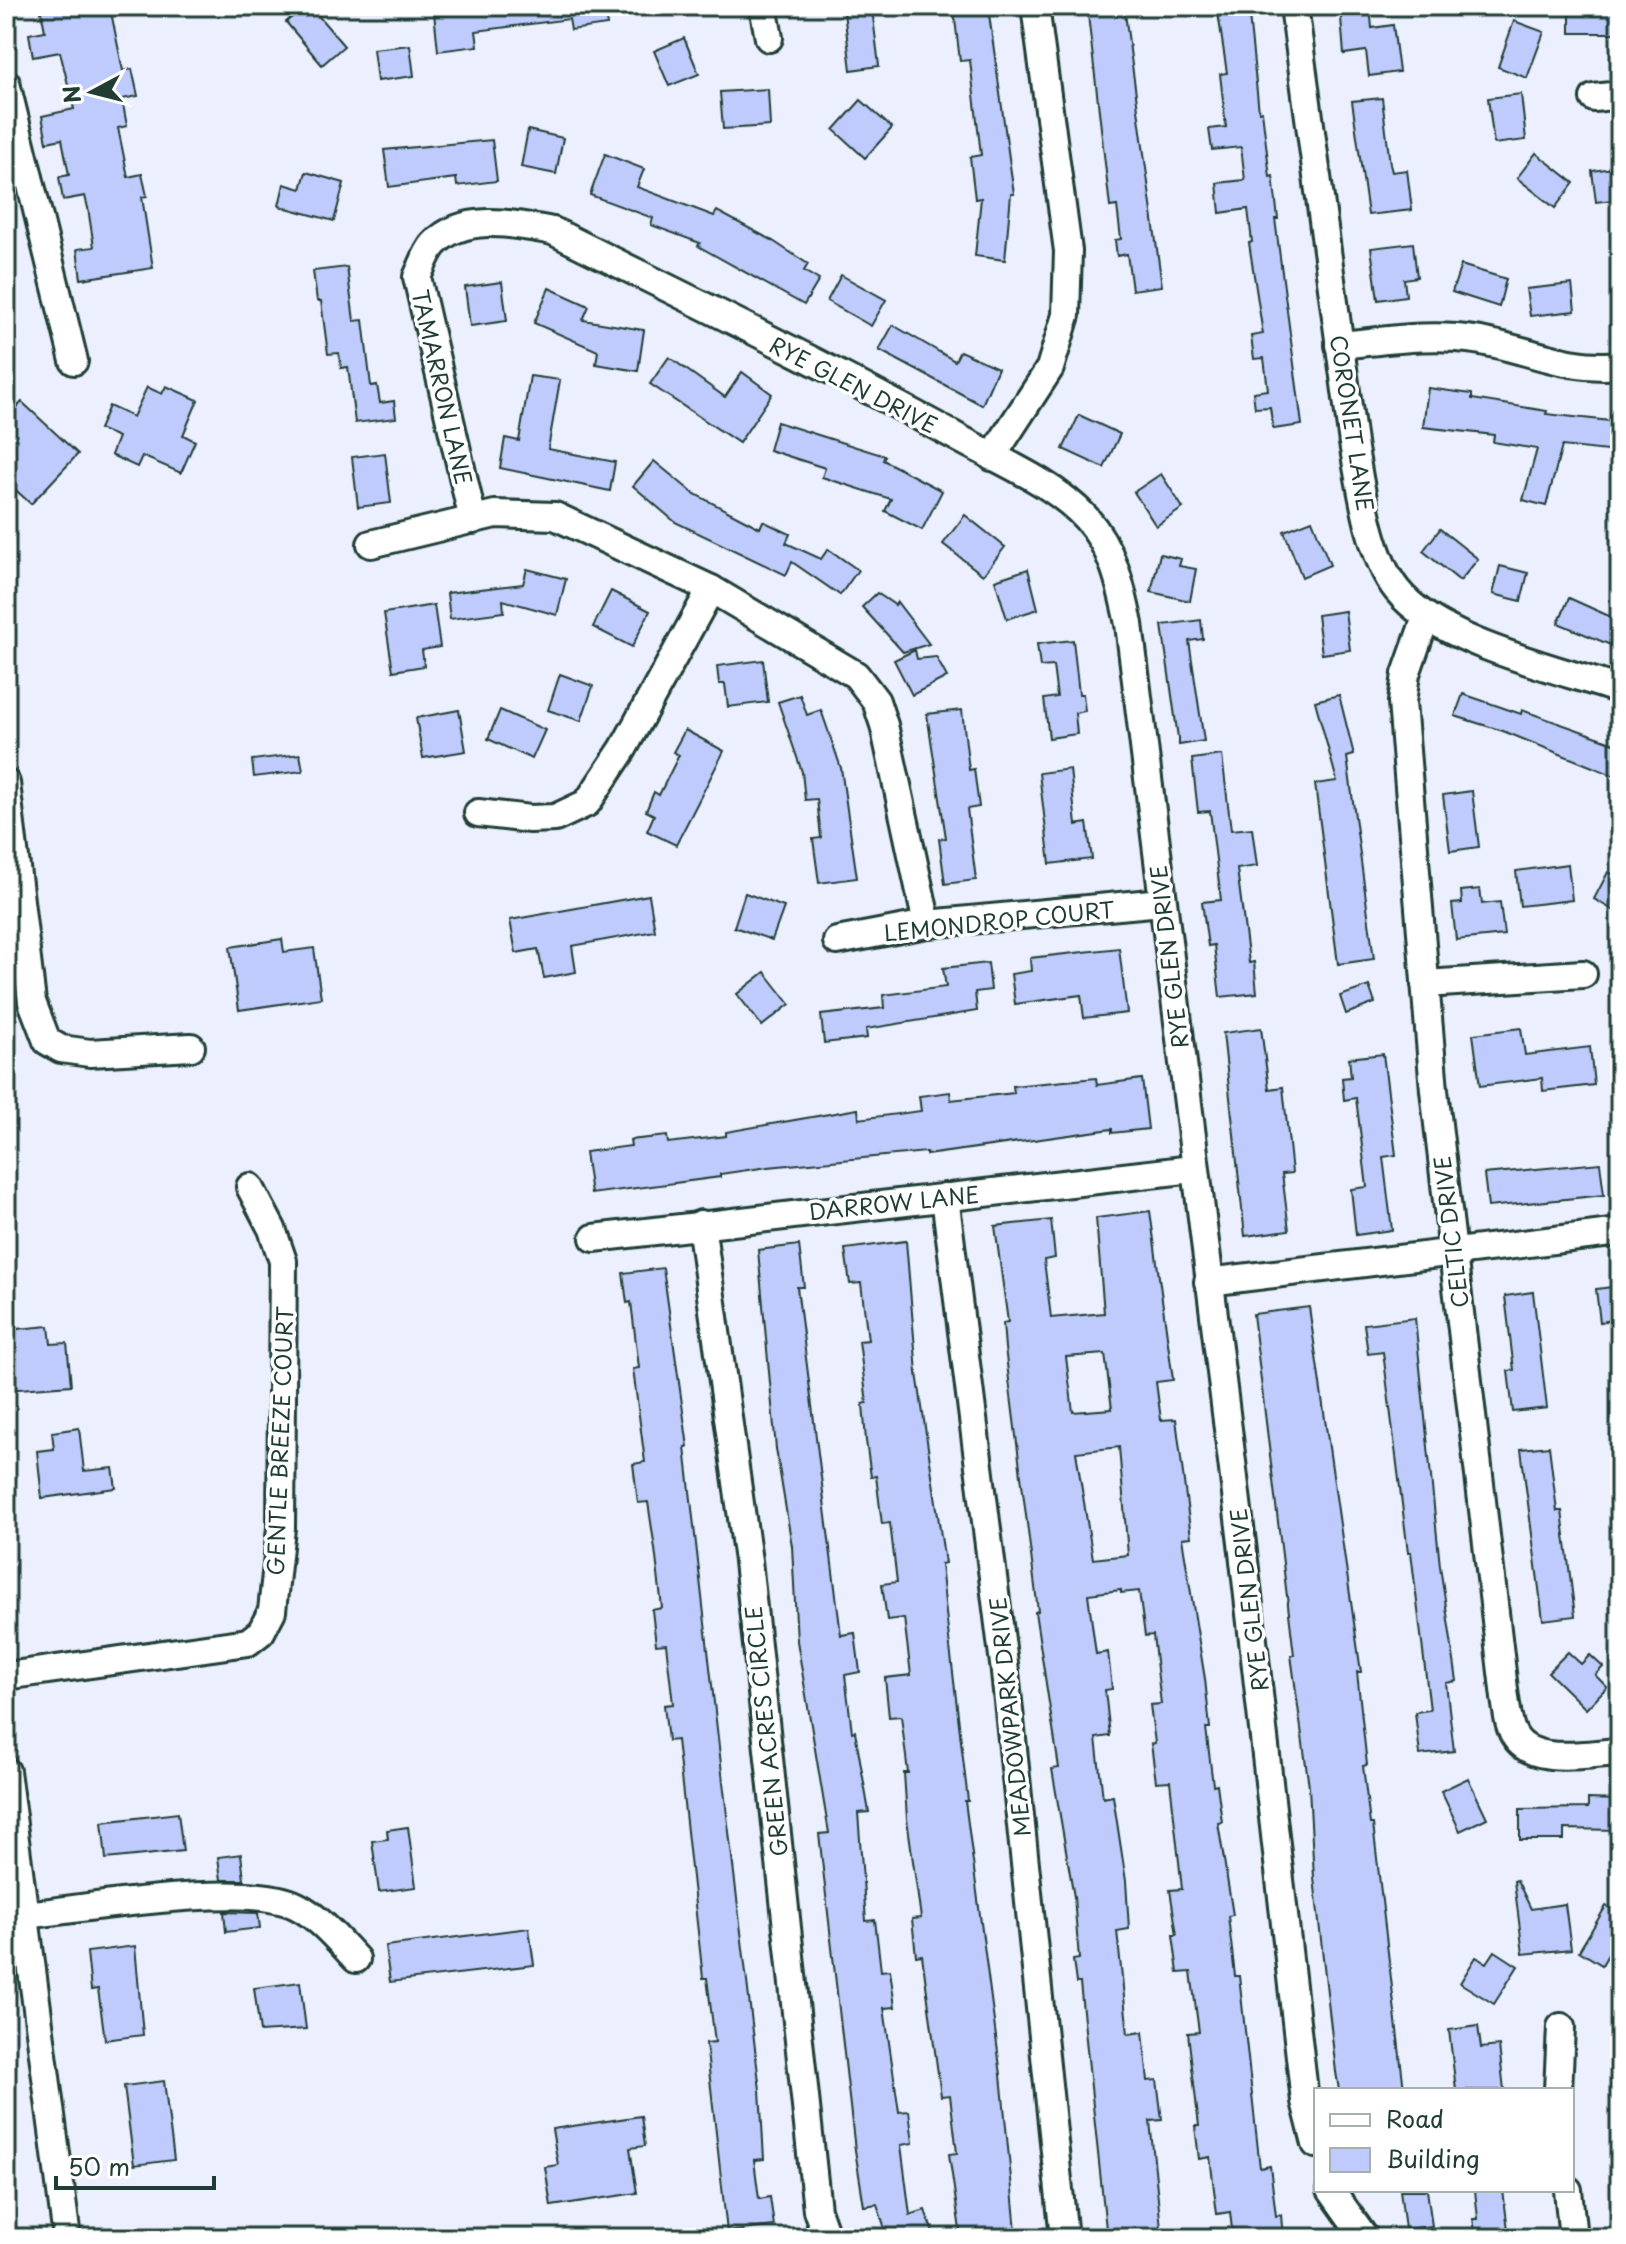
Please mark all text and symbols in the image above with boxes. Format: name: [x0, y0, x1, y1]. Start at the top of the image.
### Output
north arrow: [52, 52, 132, 132]
text: N: [53, 84, 88, 105]
street label: TAMARRON LANE: [405, 286, 481, 488]
street label: RYE GLEN DRIVE: [764, 327, 944, 441]
street label: CORONET LANE: [1323, 332, 1383, 514]
street label: RYE GLEN DRIVE: [1140, 864, 1196, 1050]
street label: LEMONDROP COURT: [882, 891, 1116, 949]
street label: CELTIC DRIVE: [1424, 1154, 1476, 1310]
street label: DARROW LANE: [807, 1177, 981, 1227]
street label: GENTLE BREEZE COURT: [258, 1306, 300, 1576]
street label: RYE GLEN DRIVE: [1220, 1507, 1276, 1693]
street label: MEADOWPARK DRIVE: [980, 1596, 1038, 1838]
street label: GREEN ACRES CIRCLE: [735, 1604, 795, 1858]
legend: [1314, 2088, 1574, 2192]
text: Road: [1386, 2100, 1444, 2136]
scale bar: [56, 2140, 214, 2190]
text: Building: [1386, 2140, 1480, 2176]
text: 50 m: [68, 2148, 130, 2184]

